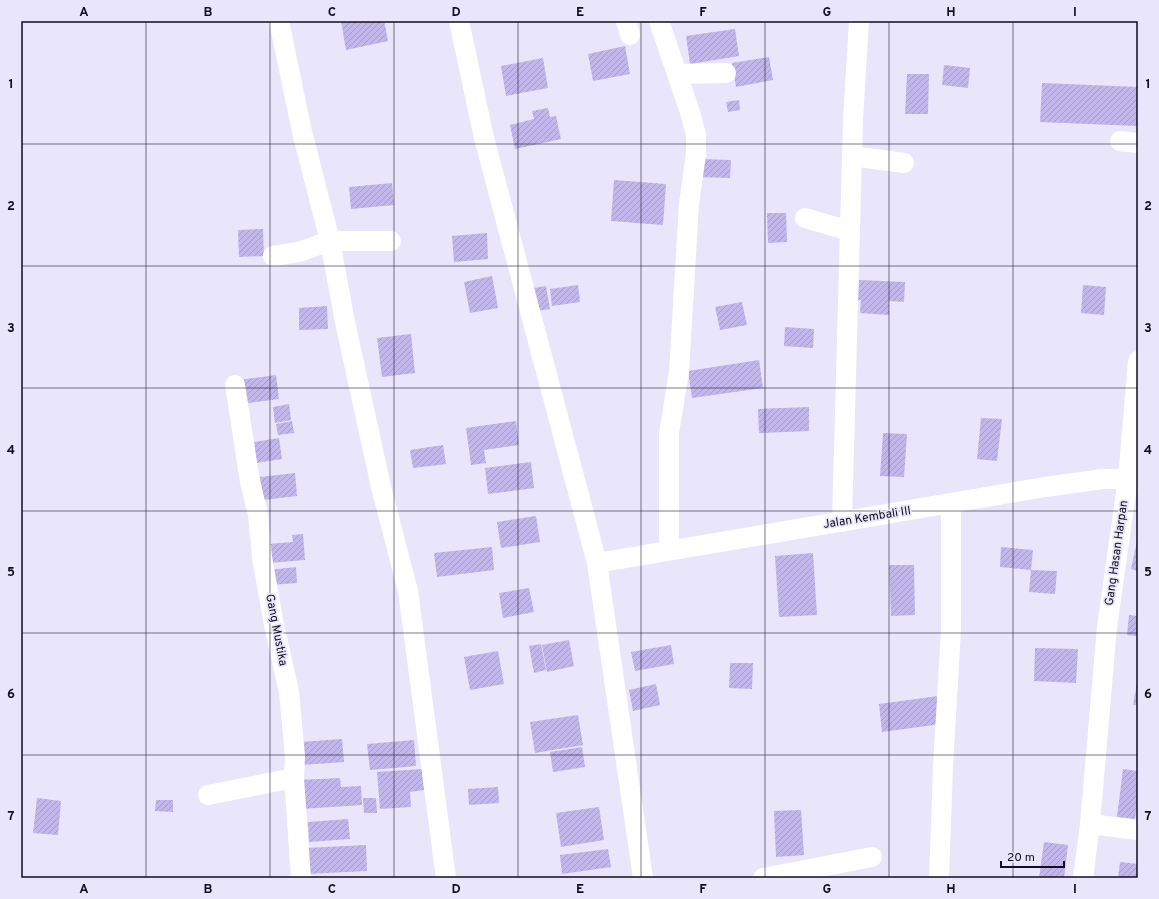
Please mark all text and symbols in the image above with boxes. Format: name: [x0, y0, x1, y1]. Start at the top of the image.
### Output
text: A: [79, 5, 89, 21]
text: B: [204, 5, 213, 21]
text: C: [328, 5, 336, 21]
text: D: [451, 5, 461, 21]
text: E: [576, 5, 584, 21]
text: F: [699, 5, 707, 21]
text: G: [823, 5, 832, 21]
text: H: [946, 5, 956, 21]
text: I: [1073, 5, 1077, 21]
text: 1: [8, 77, 14, 93]
text: 1: [1145, 77, 1151, 93]
text: 2: [7, 199, 15, 215]
text: 2: [1144, 199, 1152, 215]
text: 3: [7, 321, 15, 337]
text: 3: [1144, 321, 1152, 337]
text: 4: [7, 443, 15, 459]
text: 4: [1144, 443, 1152, 459]
street label: Gang Hasan Harpan: [1102, 499, 1132, 607]
street label: Jalan Kembali III: [822, 503, 912, 533]
text: 5: [7, 565, 15, 581]
text: 5: [1144, 565, 1152, 581]
street label: Gang Mustika: [261, 593, 291, 667]
text: 6: [7, 687, 15, 703]
text: 6: [1144, 687, 1152, 703]
text: 7: [8, 809, 15, 825]
text: 7: [1145, 809, 1152, 825]
scale bar: [1001, 843, 1064, 869]
text: 20 m: [1007, 850, 1035, 866]
text: A: [79, 882, 89, 898]
text: B: [204, 882, 213, 898]
text: C: [328, 882, 336, 898]
text: D: [451, 882, 461, 898]
text: E: [576, 882, 584, 898]
text: F: [699, 882, 707, 898]
text: G: [823, 882, 832, 898]
text: H: [946, 882, 956, 898]
text: I: [1073, 882, 1077, 898]

